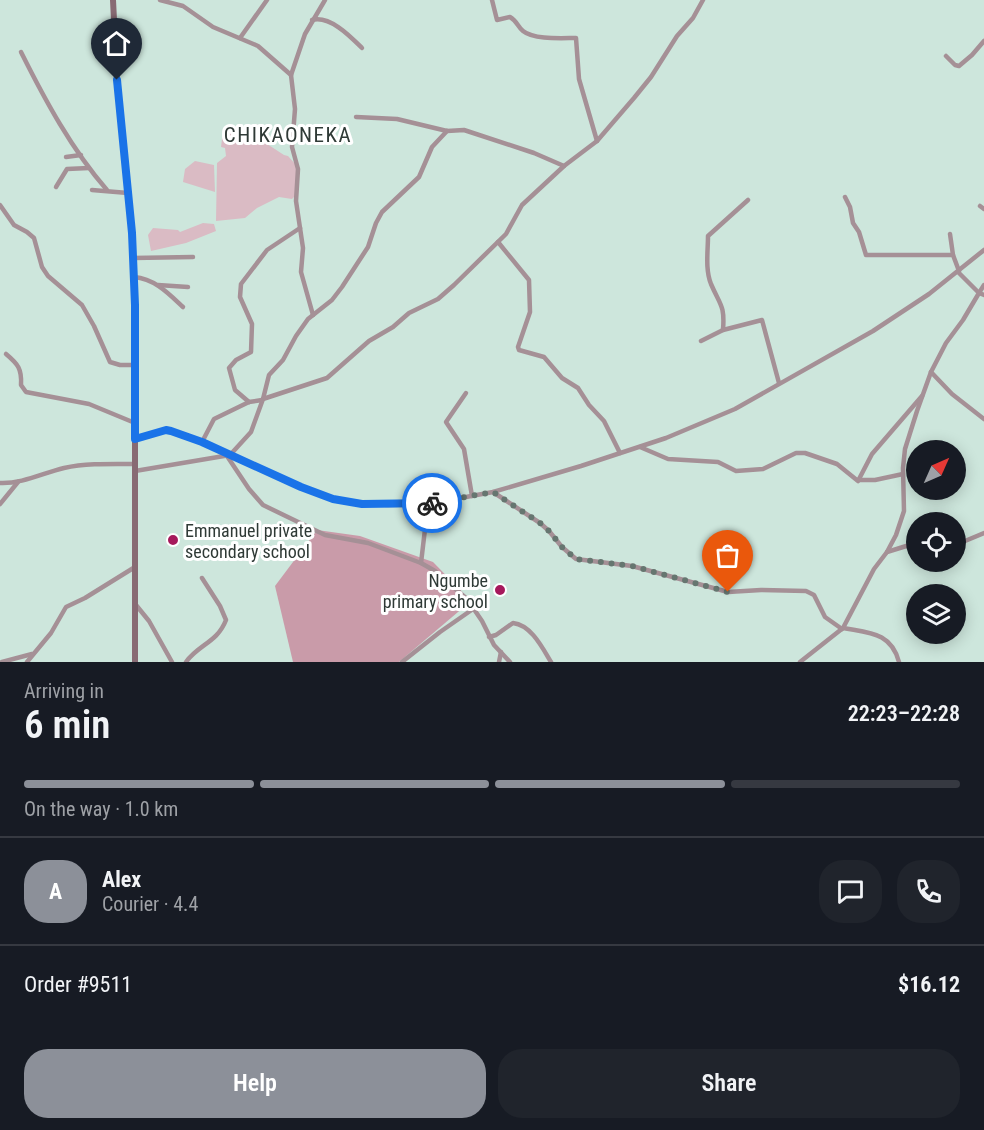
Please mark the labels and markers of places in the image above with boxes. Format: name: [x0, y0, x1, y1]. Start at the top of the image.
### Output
pin: [91, 18, 142, 80]
place label: Emmanuel private secondary school: [185, 520, 312, 562]
pin: [702, 530, 753, 592]
marker: Emmanuel private secondary school: [166, 533, 180, 547]
place label: Ngumbe primary school: [383, 570, 488, 612]
marker: Ngumbe primary school: [493, 583, 507, 597]

